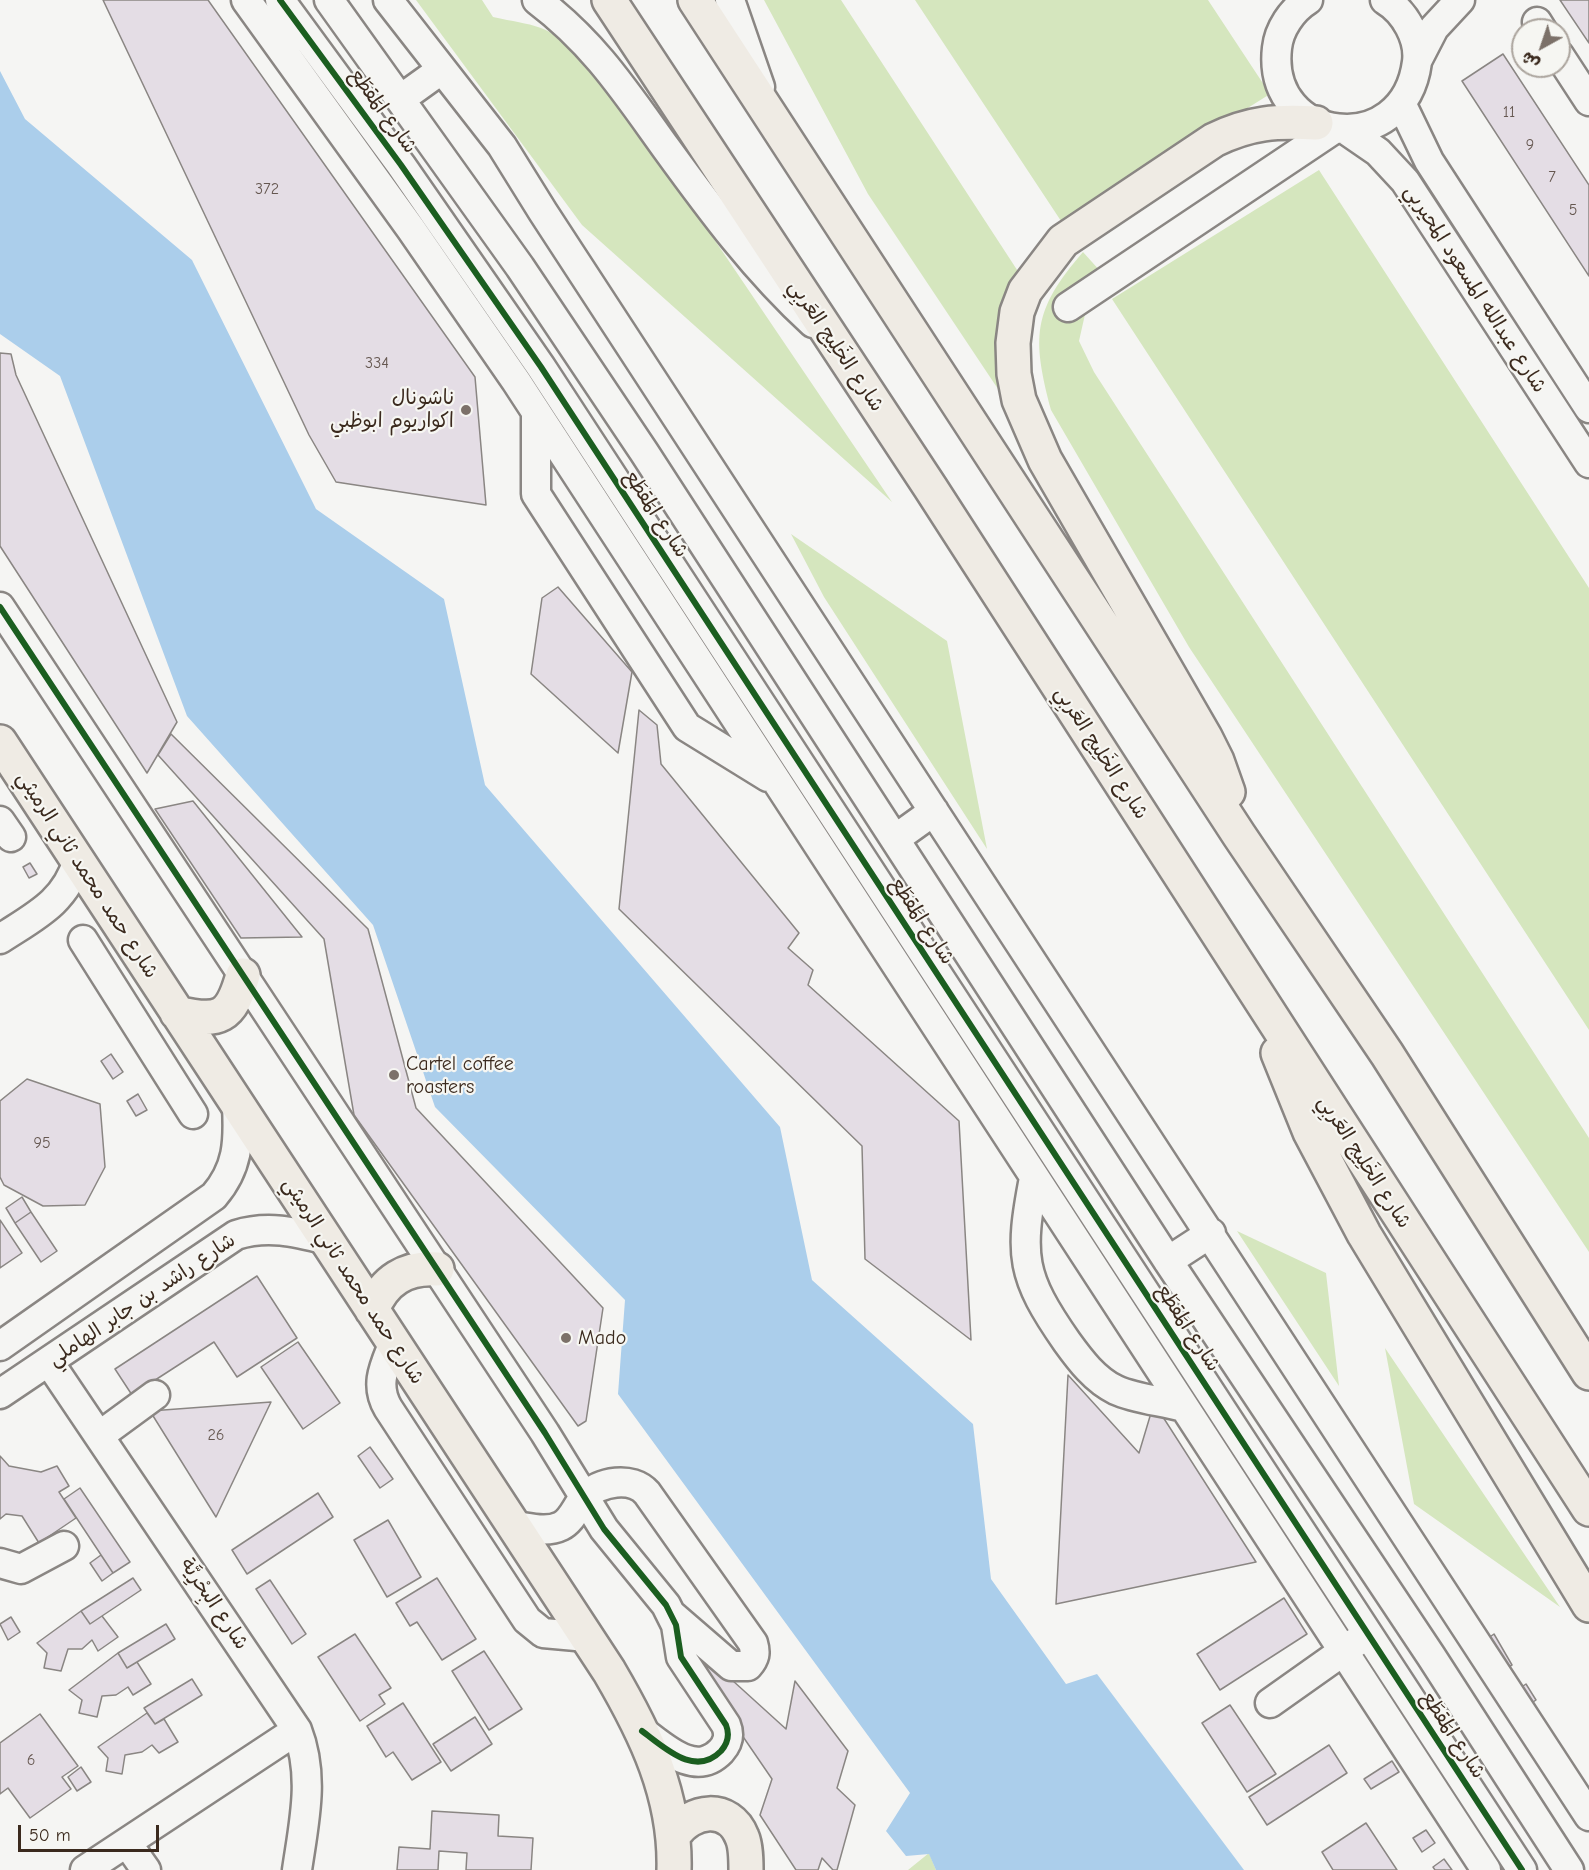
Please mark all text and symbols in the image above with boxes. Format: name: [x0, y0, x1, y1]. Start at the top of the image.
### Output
north arrow: [1511, 18, 1571, 78]
text: ش: [1518, 48, 1543, 73]
street label: شارع المَقطَع: [344, 64, 422, 158]
house number: 11: [1503, 102, 1515, 122]
house number: 9: [1526, 135, 1534, 155]
house number: 7: [1548, 167, 1556, 187]
house number: 372: [255, 179, 279, 199]
street label: شارع عبدالله المسعود المحيربي: [1399, 181, 1551, 397]
house number: 5: [1569, 200, 1577, 220]
street label: شارع الخَلِيج العَربِي: [783, 276, 889, 416]
house number: 334: [365, 353, 389, 373]
place label: ناشونال اكواريوم ابوظبي: [330, 386, 454, 433]
marker: ناشونال اكواريوم ابوظبي: [459, 403, 473, 417]
street label: شارع المَقطَع: [619, 466, 693, 562]
street label: شارع الخَلِيج العَربِي: [1049, 682, 1153, 824]
street label: شارع حمد محمد ثاني الرميثي: [11, 767, 163, 983]
street label: شارع المَقطَع: [885, 873, 959, 969]
place label: Cartel coffee roasters: [406, 1052, 514, 1099]
marker: Cartel coffee roasters: [387, 1068, 401, 1082]
street label: شارع الخَلِيج العَربِي: [1312, 1091, 1416, 1233]
house number: 95: [33, 1133, 51, 1153]
street label: شارع حمد محمد ثاني الرميثي: [277, 1173, 429, 1389]
street label: شارع راشد بن جابر الهاملي: [44, 1228, 240, 1372]
street label: شارع المَقطَع: [1151, 1280, 1225, 1376]
place label: Mado: [578, 1326, 626, 1350]
marker: Mado: [559, 1331, 573, 1345]
house number: 26: [207, 1425, 225, 1445]
street label: شارع البِحْرِيَّة: [175, 1554, 253, 1654]
street label: شارع المَقطَع: [1416, 1687, 1490, 1783]
house number: 6: [27, 1750, 35, 1770]
scale bar: [21, 1813, 162, 1851]
text: 50 m: [29, 1825, 71, 1846]

